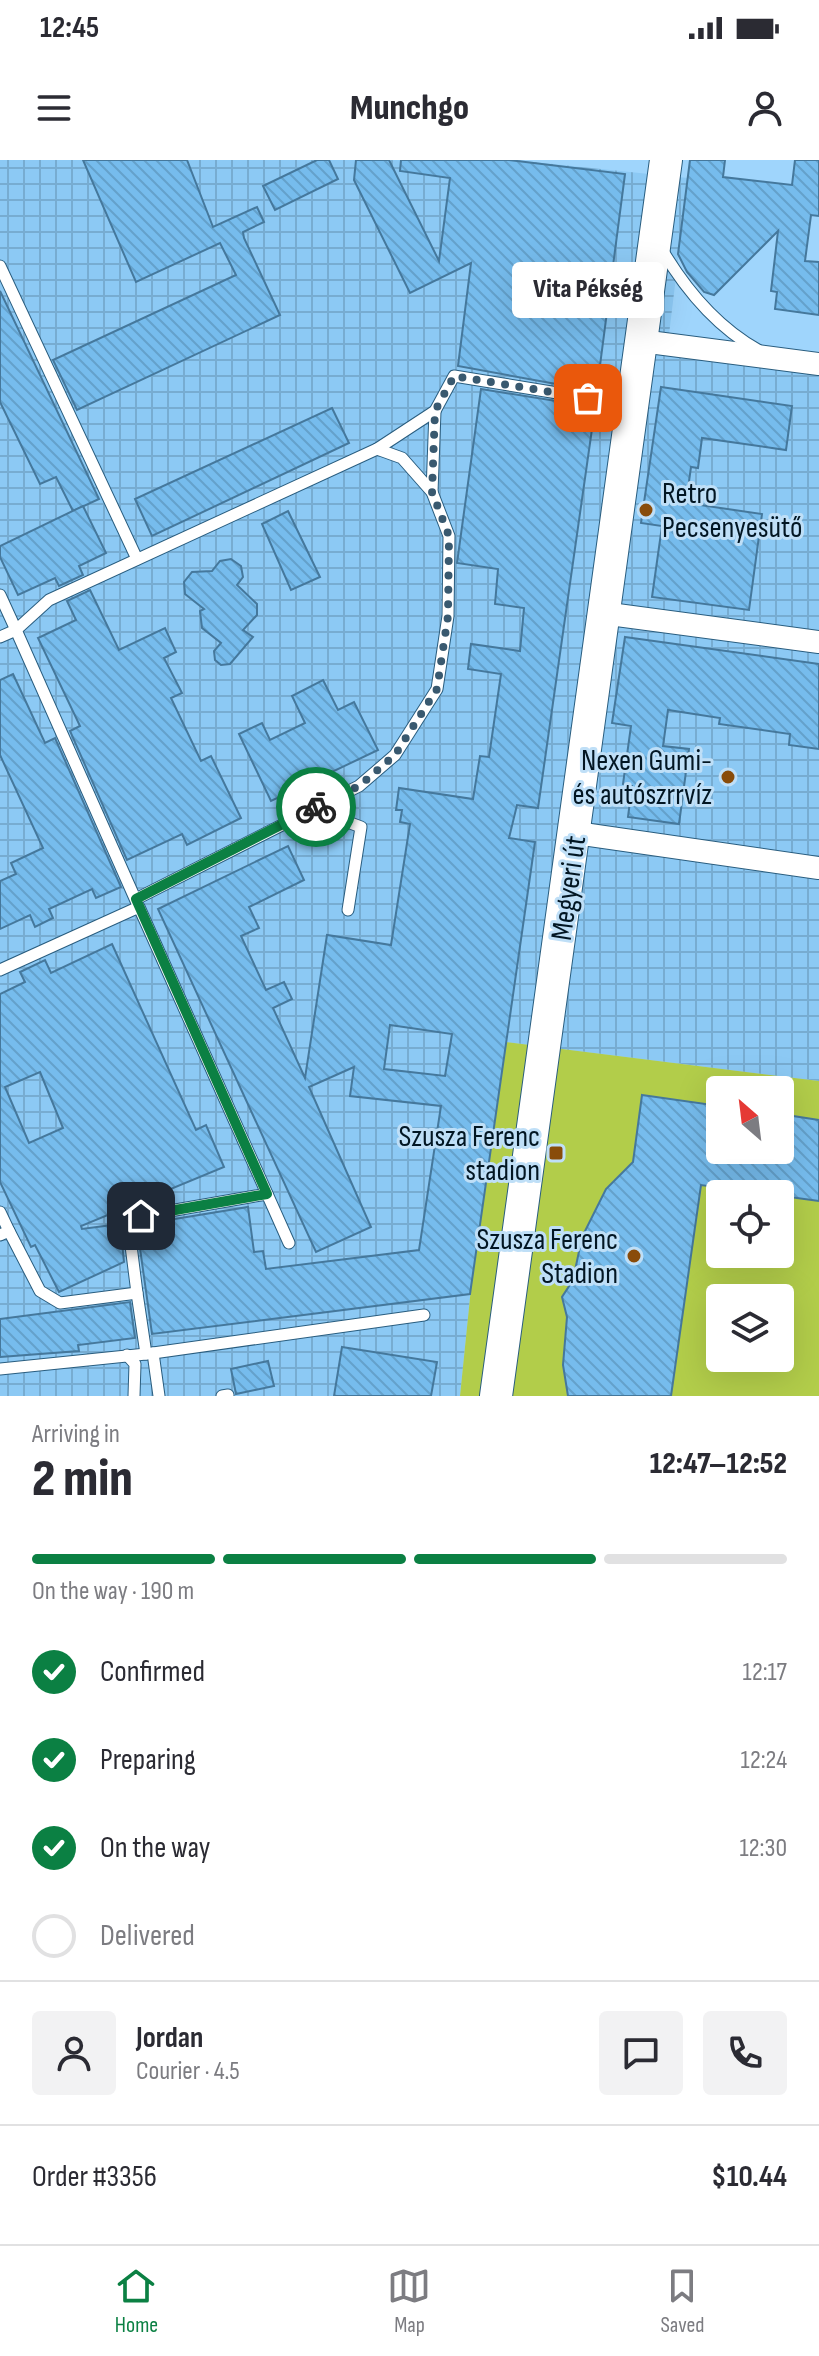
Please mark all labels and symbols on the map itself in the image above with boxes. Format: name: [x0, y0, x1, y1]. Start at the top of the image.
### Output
callout: Vita Pékség: [512, 262, 664, 318]
pin: [554, 364, 622, 432]
place label: Retro Pecsenyesütő: [662, 476, 802, 546]
marker: Retro Pecsenyesütő: [637, 501, 655, 519]
place label: Nexen Gumi- és autószrrvíz: [572, 743, 712, 813]
courier: [276, 767, 356, 847]
marker: Nexen Gumi- és autószrrvíz: [719, 768, 737, 786]
street label: Megyeri út: [544, 833, 594, 943]
north arrow: [706, 1076, 794, 1164]
place label: Szusza Ferenc stadion: [398, 1119, 540, 1189]
marker: Szusza Ferenc stadion: [547, 1144, 565, 1162]
pin: [107, 1182, 175, 1250]
place label: Szusza Ferenc Stadion: [476, 1222, 618, 1292]
marker: Szusza Ferenc Stadion: [625, 1247, 643, 1265]

